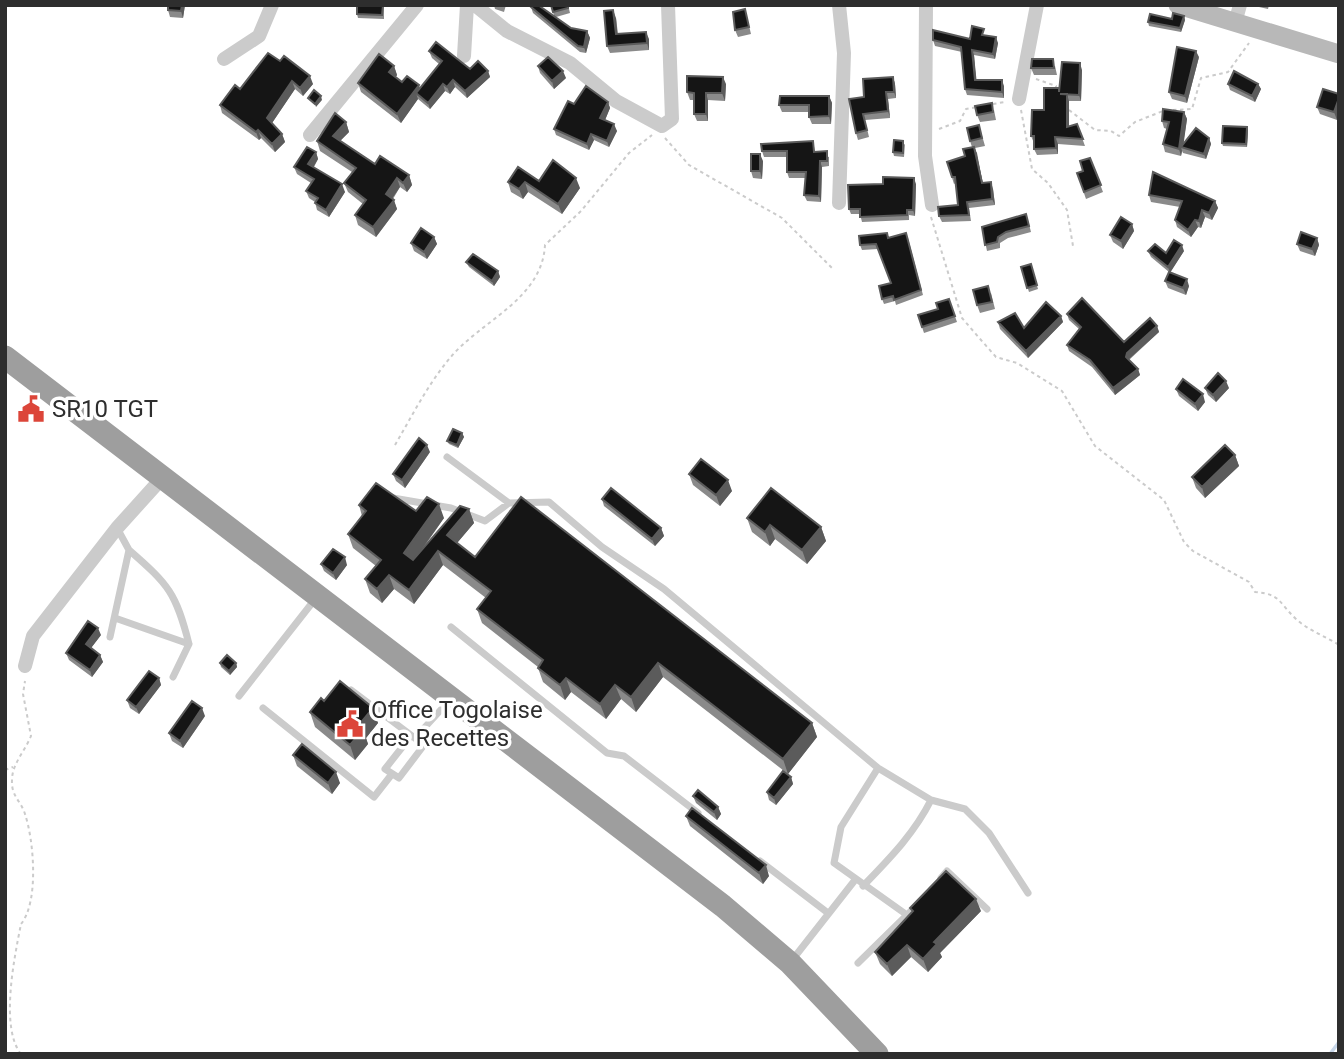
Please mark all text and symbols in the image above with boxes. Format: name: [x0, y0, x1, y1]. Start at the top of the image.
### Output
public building icon: SR10 TGT: [16, 394, 46, 424]
place label: SR10 TGT: [52, 395, 158, 423]
place label: Office Togolaise des Recettes: [371, 696, 543, 752]
public building icon: Office Togolaise des Recettes: [335, 709, 365, 739]

